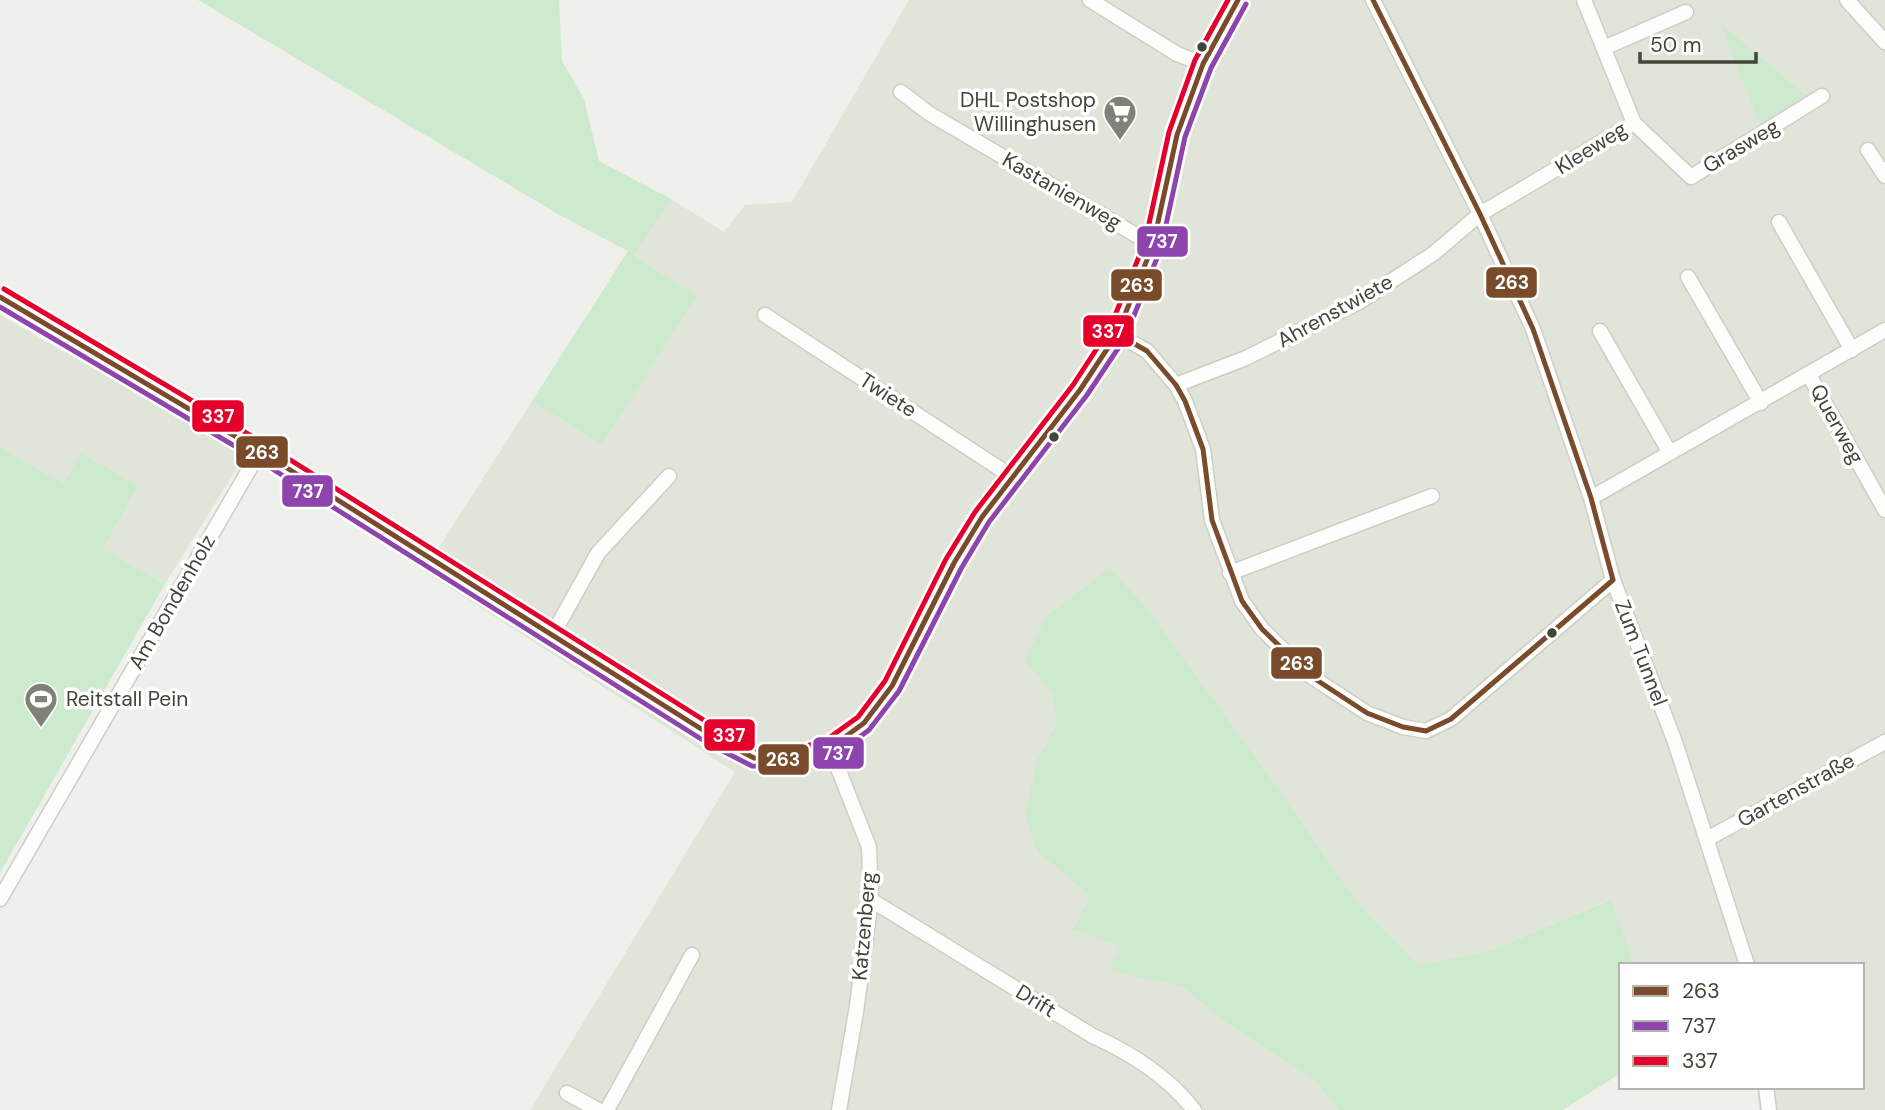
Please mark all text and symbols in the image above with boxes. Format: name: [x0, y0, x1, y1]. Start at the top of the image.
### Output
scale bar: [1640, 21, 1756, 65]
text: 50 m: [1650, 31, 1701, 59]
unlabelled marker: [1195, 40, 1209, 54]
place label: DHL Postshop Willinghusen: [960, 86, 1096, 138]
supermarket icon: DHL Postshop Willinghusen: [1101, 93, 1139, 142]
street label: Grasweg: [1698, 112, 1785, 180]
street label: Kleeweg: [1550, 115, 1632, 181]
street label: Kastanienweg: [997, 146, 1127, 237]
line badge: 737: [1136, 225, 1189, 258]
text: 737: [1146, 229, 1178, 254]
line badge: 263: [1485, 266, 1538, 299]
line badge: 263: [1110, 268, 1163, 302]
street label: Ahrenstwiete: [1272, 268, 1398, 354]
text: 263: [1495, 270, 1529, 295]
text: 263: [1120, 273, 1154, 298]
line badge: 337: [1082, 314, 1135, 348]
text: 337: [1092, 319, 1124, 344]
street label: Twiete: [854, 366, 922, 424]
street label: Querweg: [1804, 379, 1871, 469]
line badge: 337: [191, 399, 245, 433]
text: 337: [202, 404, 234, 429]
unlabelled marker: [1047, 430, 1061, 444]
line badge: 263: [235, 435, 289, 469]
text: 263: [245, 440, 279, 465]
line badge: 737: [281, 474, 334, 508]
text: 737: [292, 479, 324, 504]
street label: Am Bondenholz: [122, 529, 222, 675]
street label: Zum Tunnel: [1608, 596, 1674, 710]
unlabelled marker: [1545, 626, 1559, 640]
line badge: 263: [1270, 646, 1323, 680]
text: 263: [1280, 651, 1314, 676]
sports icon: Reitstall Pein: [22, 680, 60, 729]
place label: Reitstall Pein: [66, 685, 188, 713]
line badge: 337: [703, 718, 756, 752]
text: 337: [713, 723, 745, 748]
line badge: 737: [812, 736, 865, 770]
text: 737: [822, 741, 854, 766]
line badge: 263: [757, 743, 810, 776]
street label: Gartenstraße: [1732, 746, 1860, 834]
text: 263: [766, 747, 800, 772]
street label: Katzenberg: [845, 870, 883, 982]
legend: [1619, 963, 1864, 1089]
text: 263: [1682, 977, 1720, 1005]
street label: Drift: [1011, 978, 1061, 1024]
text: 737: [1682, 1012, 1716, 1040]
text: 337: [1682, 1047, 1718, 1075]

